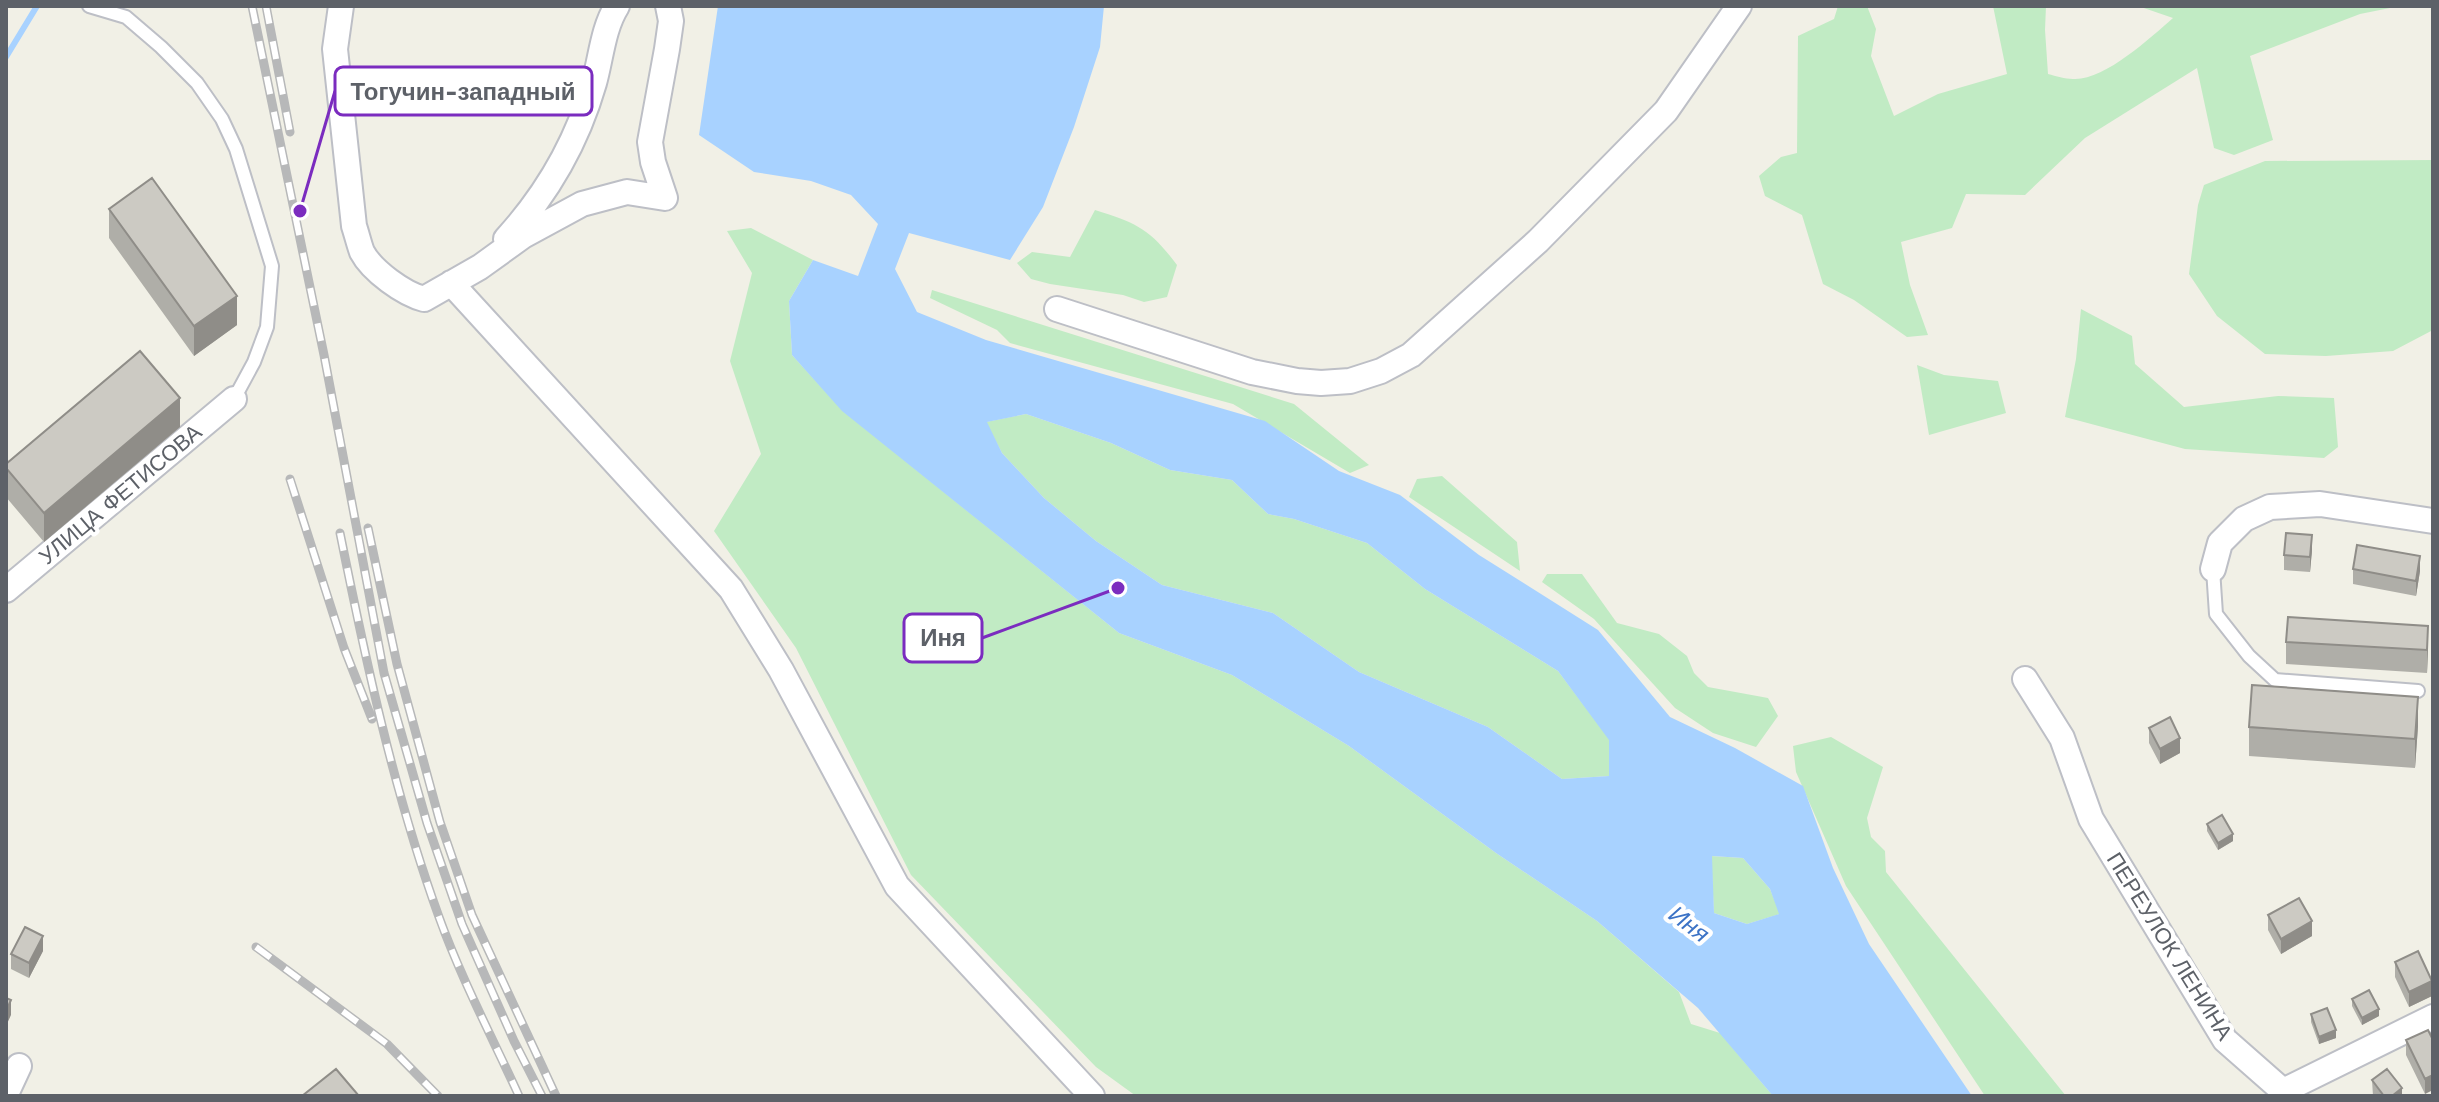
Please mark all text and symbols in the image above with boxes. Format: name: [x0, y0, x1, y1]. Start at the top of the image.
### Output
callout: Тогучин-западный: [335, 67, 592, 115]
text: Тогучин-западный: [351, 78, 575, 106]
street label: УЛИЦА ФЕТИСОВА: [34, 419, 207, 569]
callout: Иня: [904, 614, 982, 662]
text: Иня: [920, 624, 966, 652]
street label: ПЕРЕУЛОК ЛЕНИНА: [2102, 848, 2238, 1045]
water label: Иня: [1663, 900, 1715, 948]

